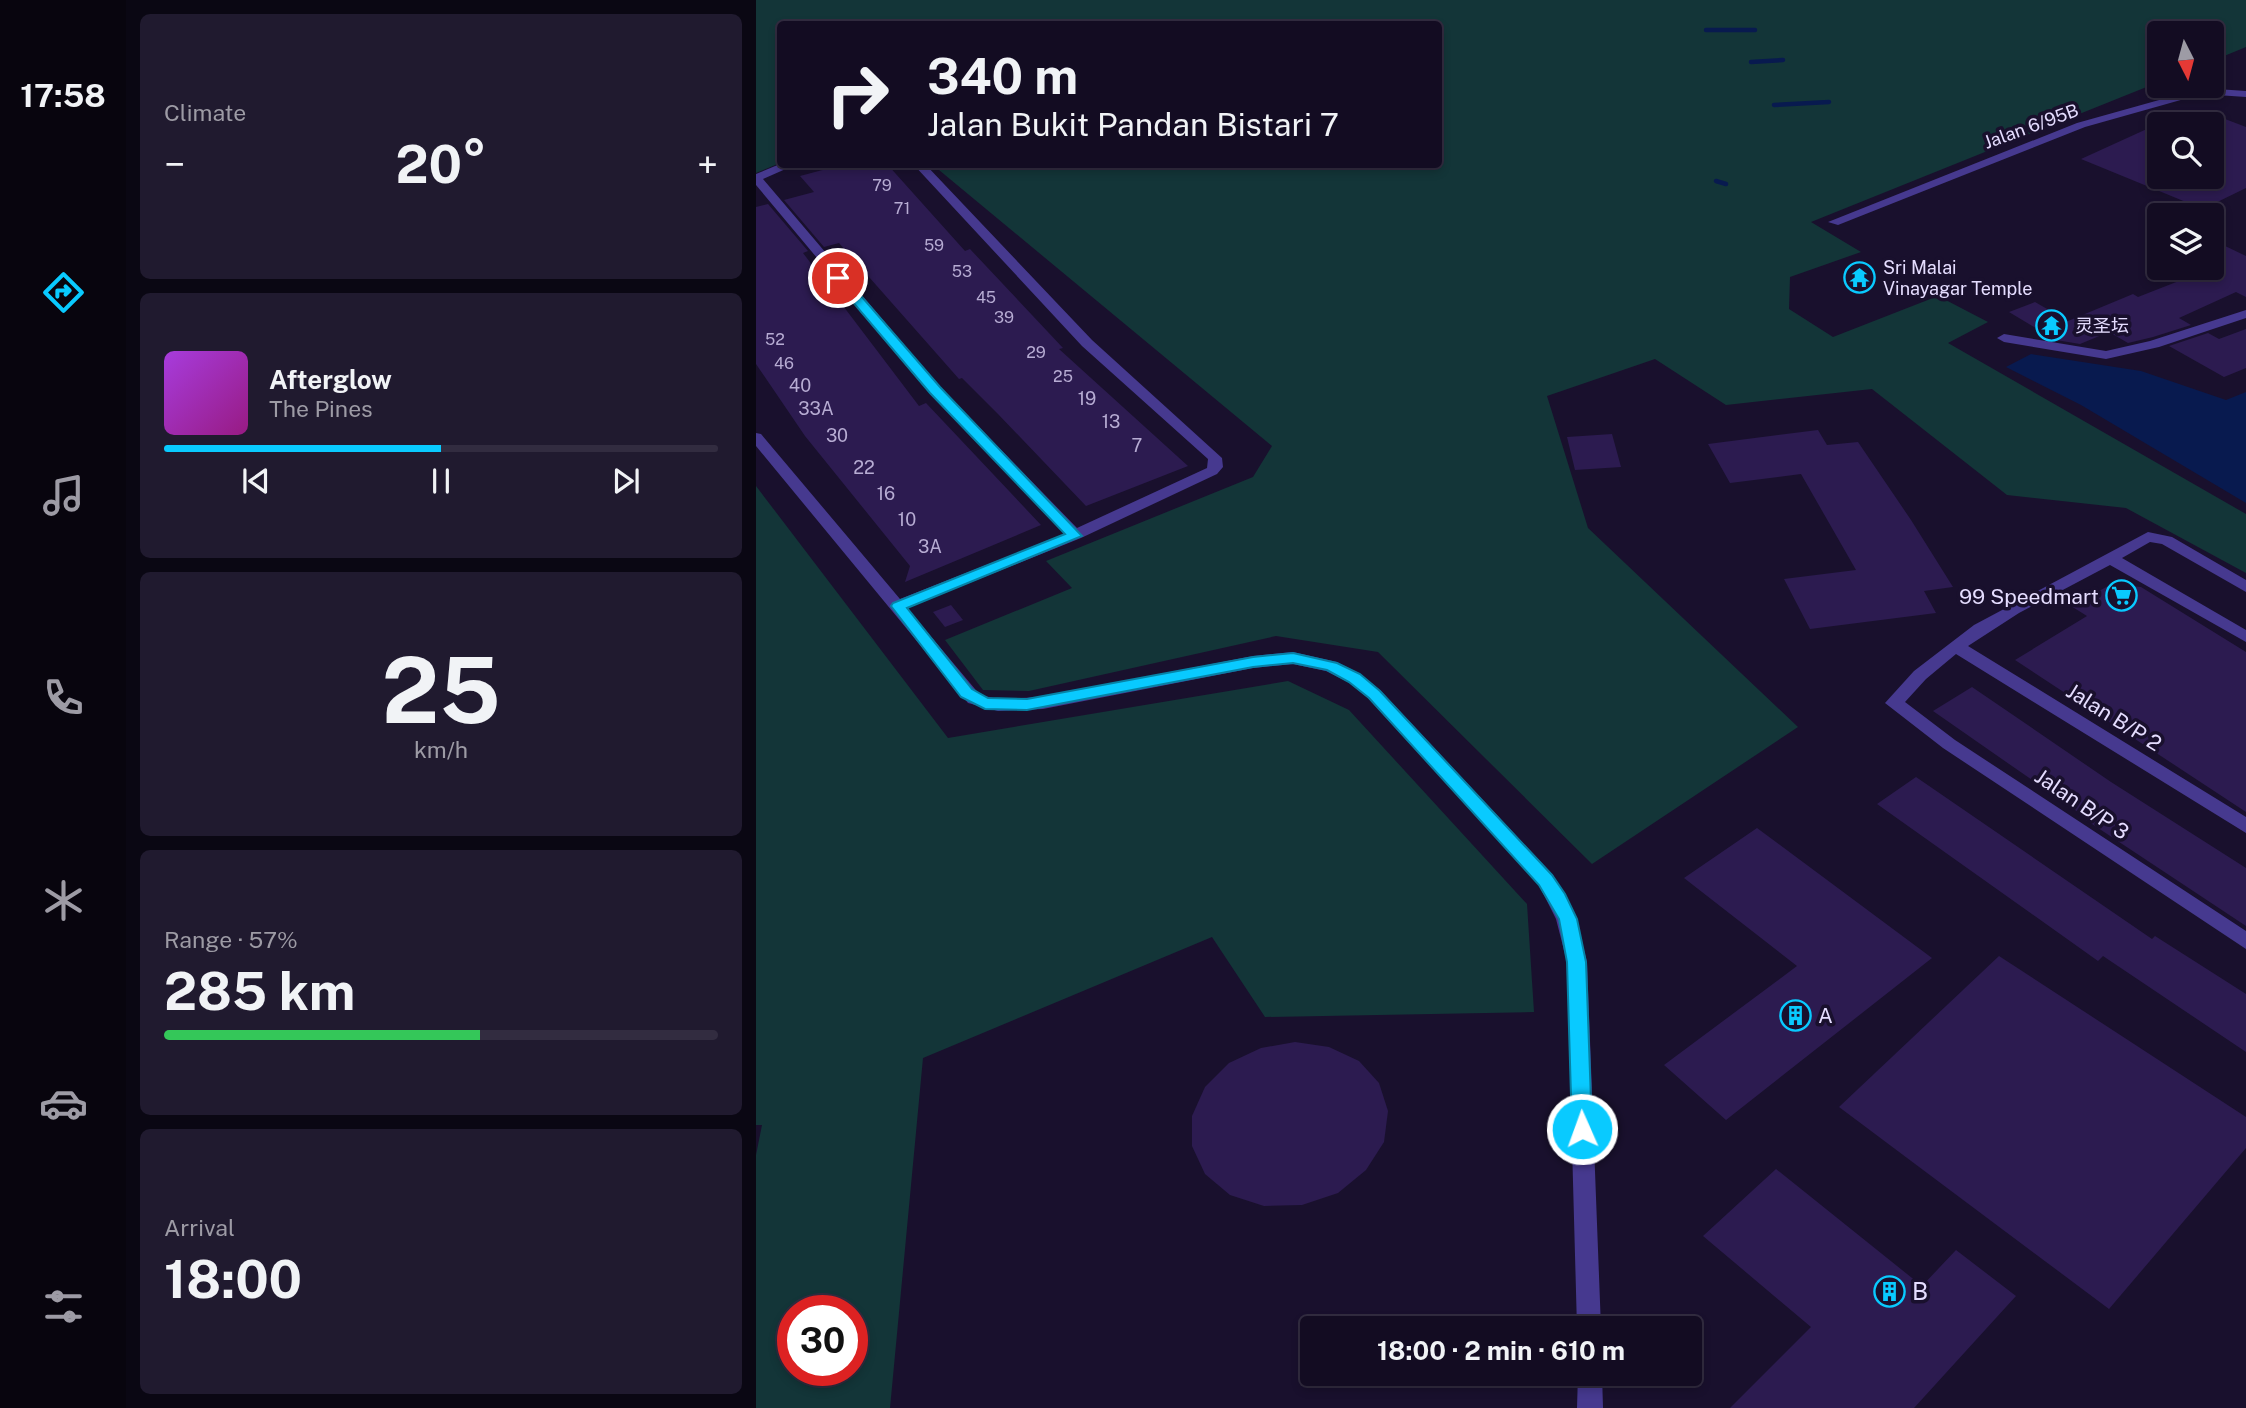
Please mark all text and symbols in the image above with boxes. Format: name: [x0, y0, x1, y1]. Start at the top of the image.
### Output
north arrow: [2147, 21, 2224, 98]
map controls: [2147, 21, 2224, 280]
text: 340 m: [927, 47, 1078, 105]
icon: right: [812, 49, 903, 140]
text: 17:58: [20, 77, 106, 114]
text: Climate: [164, 99, 246, 126]
street label: Jalan 6/95B: [1981, 99, 2081, 153]
text: Jalan Bukit Pandan Bistari 7: [927, 106, 1339, 143]
button: search: [2147, 112, 2224, 189]
text: 20°: [395, 134, 487, 195]
text: −: [164, 142, 185, 187]
text: +: [697, 142, 718, 187]
house number: 79: [872, 176, 892, 195]
house number: 71: [894, 199, 910, 218]
button: layers: [2147, 203, 2224, 280]
house number: 59: [924, 236, 944, 255]
pin: [808, 248, 868, 308]
place label: Sri Malai Vinayagar Temple: [1883, 257, 2032, 299]
icon: arrive: [819, 259, 857, 297]
temple icon: Sri Malai Vinayagar Temple: [1843, 260, 1877, 294]
house number: 53: [952, 262, 972, 281]
icon: directions: [39, 268, 88, 317]
house number: 45: [976, 288, 996, 307]
house number: 39: [994, 308, 1014, 327]
temple icon: 灵圣坛: [2035, 308, 2069, 342]
place label: 灵圣坛: [2075, 315, 2129, 336]
house number: 52: [765, 330, 785, 349]
house number: 29: [1026, 343, 1046, 362]
house number: 46: [774, 354, 794, 373]
text: Afterglow: [269, 364, 392, 395]
house number: 25: [1053, 367, 1073, 386]
house number: 40: [789, 375, 811, 396]
house number: 19: [1078, 388, 1096, 409]
text: The Pines: [269, 395, 373, 422]
house number: 33A: [798, 398, 834, 419]
house number: 13: [1102, 411, 1120, 432]
house number: 30: [826, 425, 848, 446]
house number: 7: [1132, 435, 1142, 456]
house number: 22: [853, 457, 875, 478]
icon: previous: [237, 462, 275, 500]
icon: pause: [422, 462, 460, 500]
icon: next: [607, 462, 645, 500]
icon: music: [39, 471, 88, 520]
house number: 16: [877, 483, 895, 504]
house number: 10: [898, 509, 916, 530]
house number: 3A: [918, 536, 942, 557]
supermarket icon: 99 Speedmart: [2105, 579, 2139, 613]
place label: 99 Speedmart: [1959, 584, 2099, 609]
text: 25: [381, 637, 501, 743]
icon: phone: [39, 673, 88, 722]
street label: Jalan B/P 2: [2062, 678, 2166, 756]
text: km/h: [414, 736, 468, 763]
street label: Jalan B/P 3: [2030, 763, 2134, 845]
icon: climate: [39, 876, 88, 925]
text: Range · 57%: [164, 926, 298, 953]
text: 285 km: [164, 961, 355, 1022]
building icon: A: [1778, 998, 1812, 1032]
place label: A: [1818, 1003, 1833, 1028]
icon: car: [39, 1079, 88, 1128]
position arrow: [1545, 1092, 1619, 1166]
text: Arrival: [164, 1214, 235, 1241]
text: 18:00: [164, 1249, 302, 1310]
building icon: B: [1872, 1274, 1906, 1308]
place label: B: [1912, 1277, 1928, 1305]
icon: filters: [39, 1282, 88, 1331]
speed limit sign: 30: [777, 1295, 868, 1386]
text: 18:00 · 2 min · 610 m: [1377, 1335, 1625, 1366]

